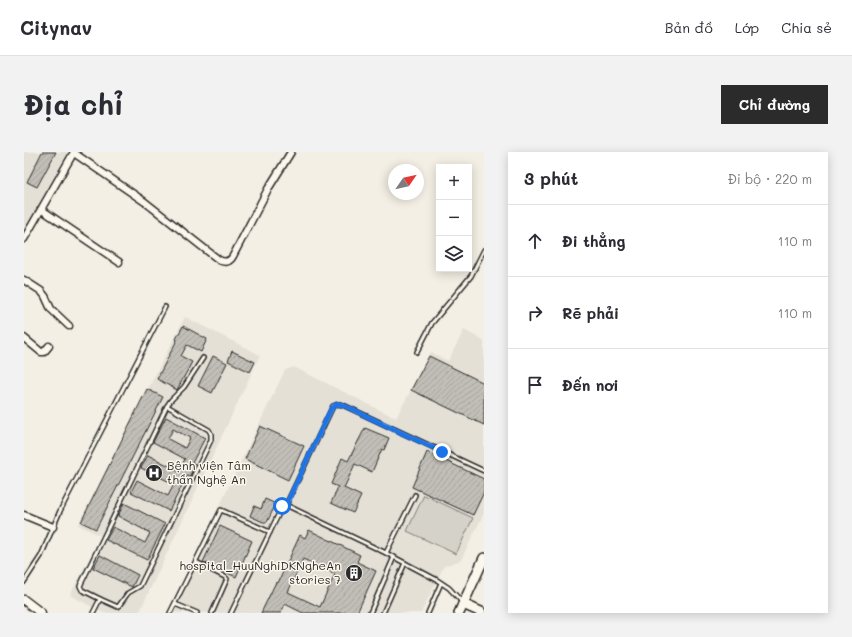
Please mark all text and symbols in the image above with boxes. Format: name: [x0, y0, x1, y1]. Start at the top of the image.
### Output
text: Citynav: [20, 15, 92, 40]
text: Bản đồ: [665, 18, 713, 37]
text: Lớp: [735, 18, 759, 37]
text: Chia sẻ: [781, 18, 832, 37]
button: Chỉ đường: [721, 85, 828, 124]
text: Địa chỉ: [24, 86, 124, 122]
north arrow: [388, 164, 424, 200]
map controls: [436, 164, 472, 272]
button: +: [436, 164, 472, 200]
text: 3 phút: [524, 167, 578, 189]
text: Đi bộ · 220 m: [727, 170, 812, 187]
button: −: [436, 200, 472, 236]
icon: ahead: [524, 230, 546, 252]
text: Đi thẳng: [562, 231, 625, 251]
text: 110 m: [778, 232, 812, 249]
button: layers: [436, 236, 472, 272]
icon: right: [524, 302, 546, 324]
text: Rẽ phải: [562, 303, 619, 323]
text: 110 m: [778, 304, 812, 321]
icon: arrive: [524, 374, 546, 396]
text: Đến nơi: [562, 375, 618, 395]
route end: [433, 443, 451, 461]
place label: Bệnh viện Tâm thần Nghệ An: [167, 457, 251, 487]
hospital icon: Bệnh viện Tâm thần Nghệ An: [144, 463, 164, 483]
route start: [273, 497, 291, 515]
place label: hospital_HuuNghiDKNgheAn stories 7: [179, 557, 341, 587]
building icon: hospital_HuuNghiDKNgheAn stories 7: [344, 563, 364, 583]

